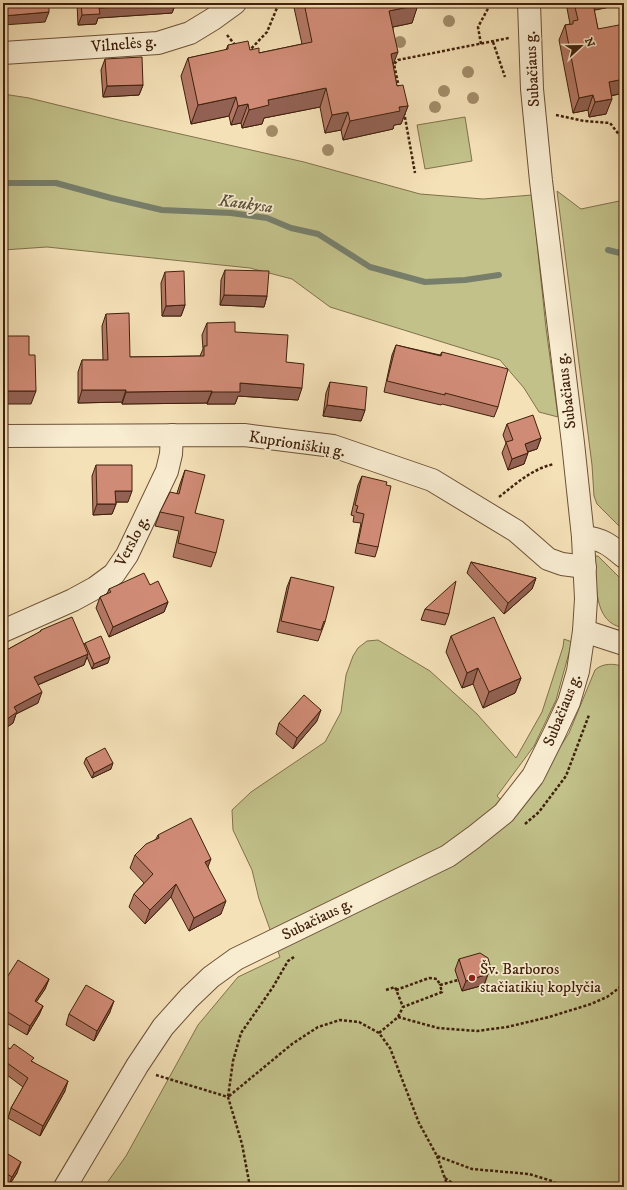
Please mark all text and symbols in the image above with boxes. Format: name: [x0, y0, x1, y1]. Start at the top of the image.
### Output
north arrow: [561, 26, 601, 66]
street label: Subačiaus g.: [520, 30, 544, 108]
street label: Vilnelės g.: [89, 31, 158, 57]
text: N: [581, 36, 598, 49]
water label: Kaukysa: [217, 189, 274, 219]
street label: Subačiaus g.: [551, 352, 581, 430]
street label: Kuprioniškių g.: [247, 427, 347, 462]
street label: Verslo g.: [110, 512, 154, 571]
street label: Subačiaus g.: [538, 671, 586, 749]
street label: Subačiaus g.: [278, 893, 356, 945]
place label: Šv. Barboros stačiatikių koplyčia: [480, 959, 601, 997]
marker: Šv. Barboros stačiatikių koplyčia: [467, 973, 477, 983]

